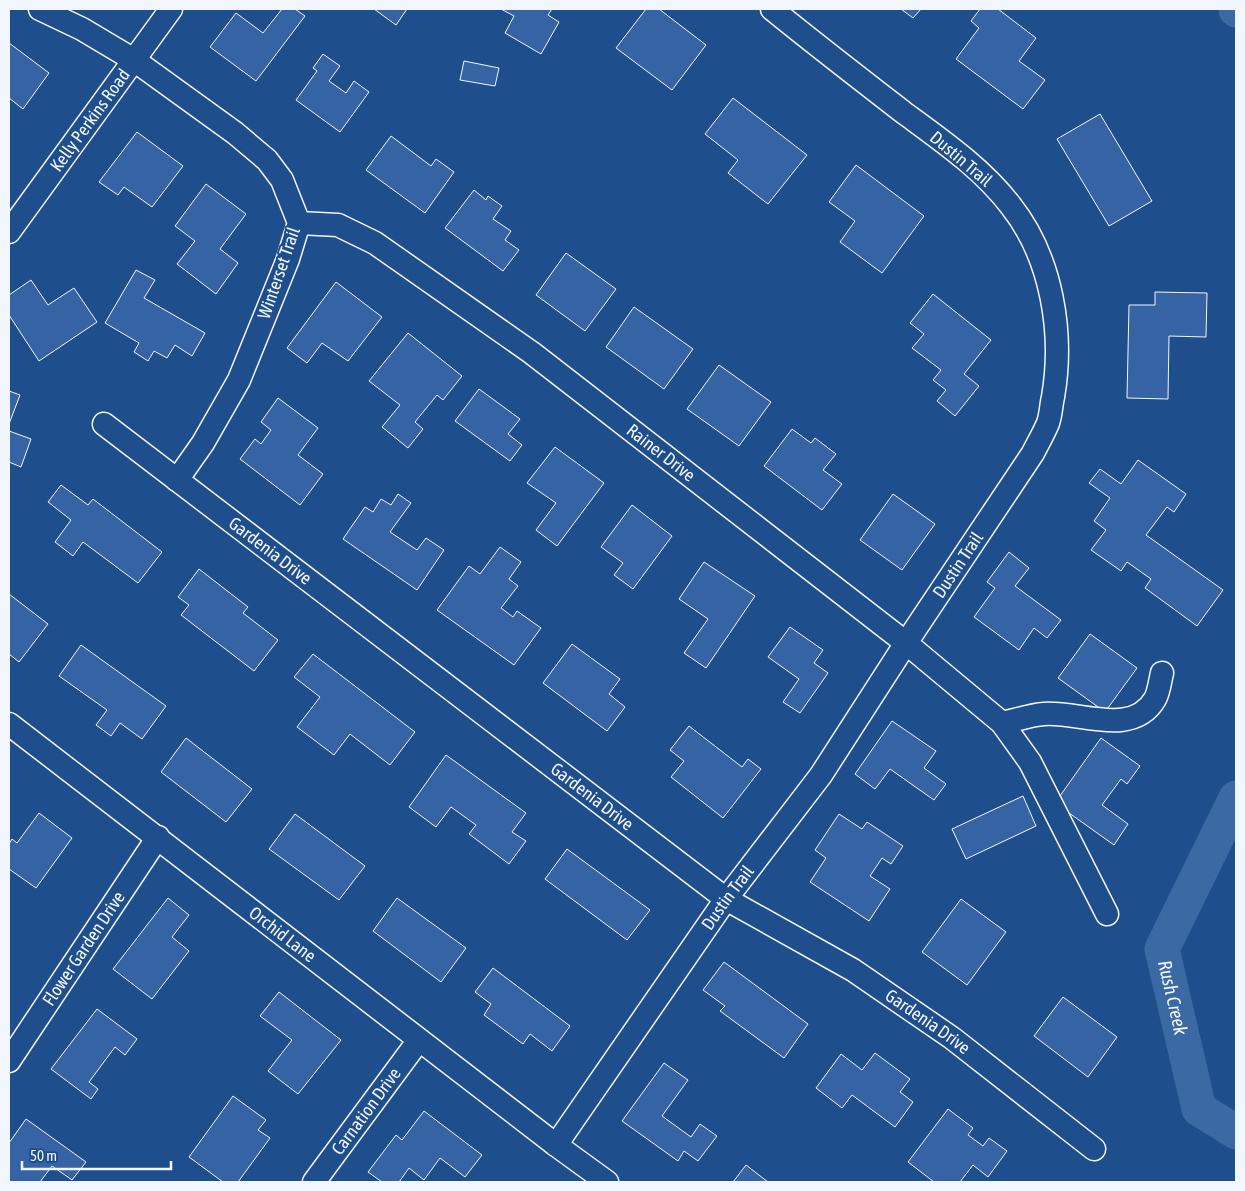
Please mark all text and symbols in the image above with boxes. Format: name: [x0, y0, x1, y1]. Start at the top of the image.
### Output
street label: Kelly Perkins Road: [45, 65, 134, 175]
street label: Dustin Trail: [926, 127, 997, 191]
street label: Winterset Trail: [253, 224, 304, 321]
street label: Rainer Drive: [623, 419, 700, 486]
street label: Gardenia Drive: [225, 512, 316, 589]
street label: Dustin Trail: [928, 528, 987, 602]
street label: Gardenia Drive: [547, 758, 638, 835]
street label: Dustin Trail: [697, 861, 758, 934]
street label: Flower Garden Drive: [38, 887, 129, 1009]
street label: Orchid Lane: [245, 902, 320, 966]
water label: Rush Creek: [1154, 958, 1193, 1038]
street label: Gardenia Drive: [882, 984, 975, 1058]
street label: Carnation Drive: [327, 1063, 405, 1159]
scale bar: [22, 1138, 171, 1170]
text: 50 m: [30, 1147, 57, 1164]

